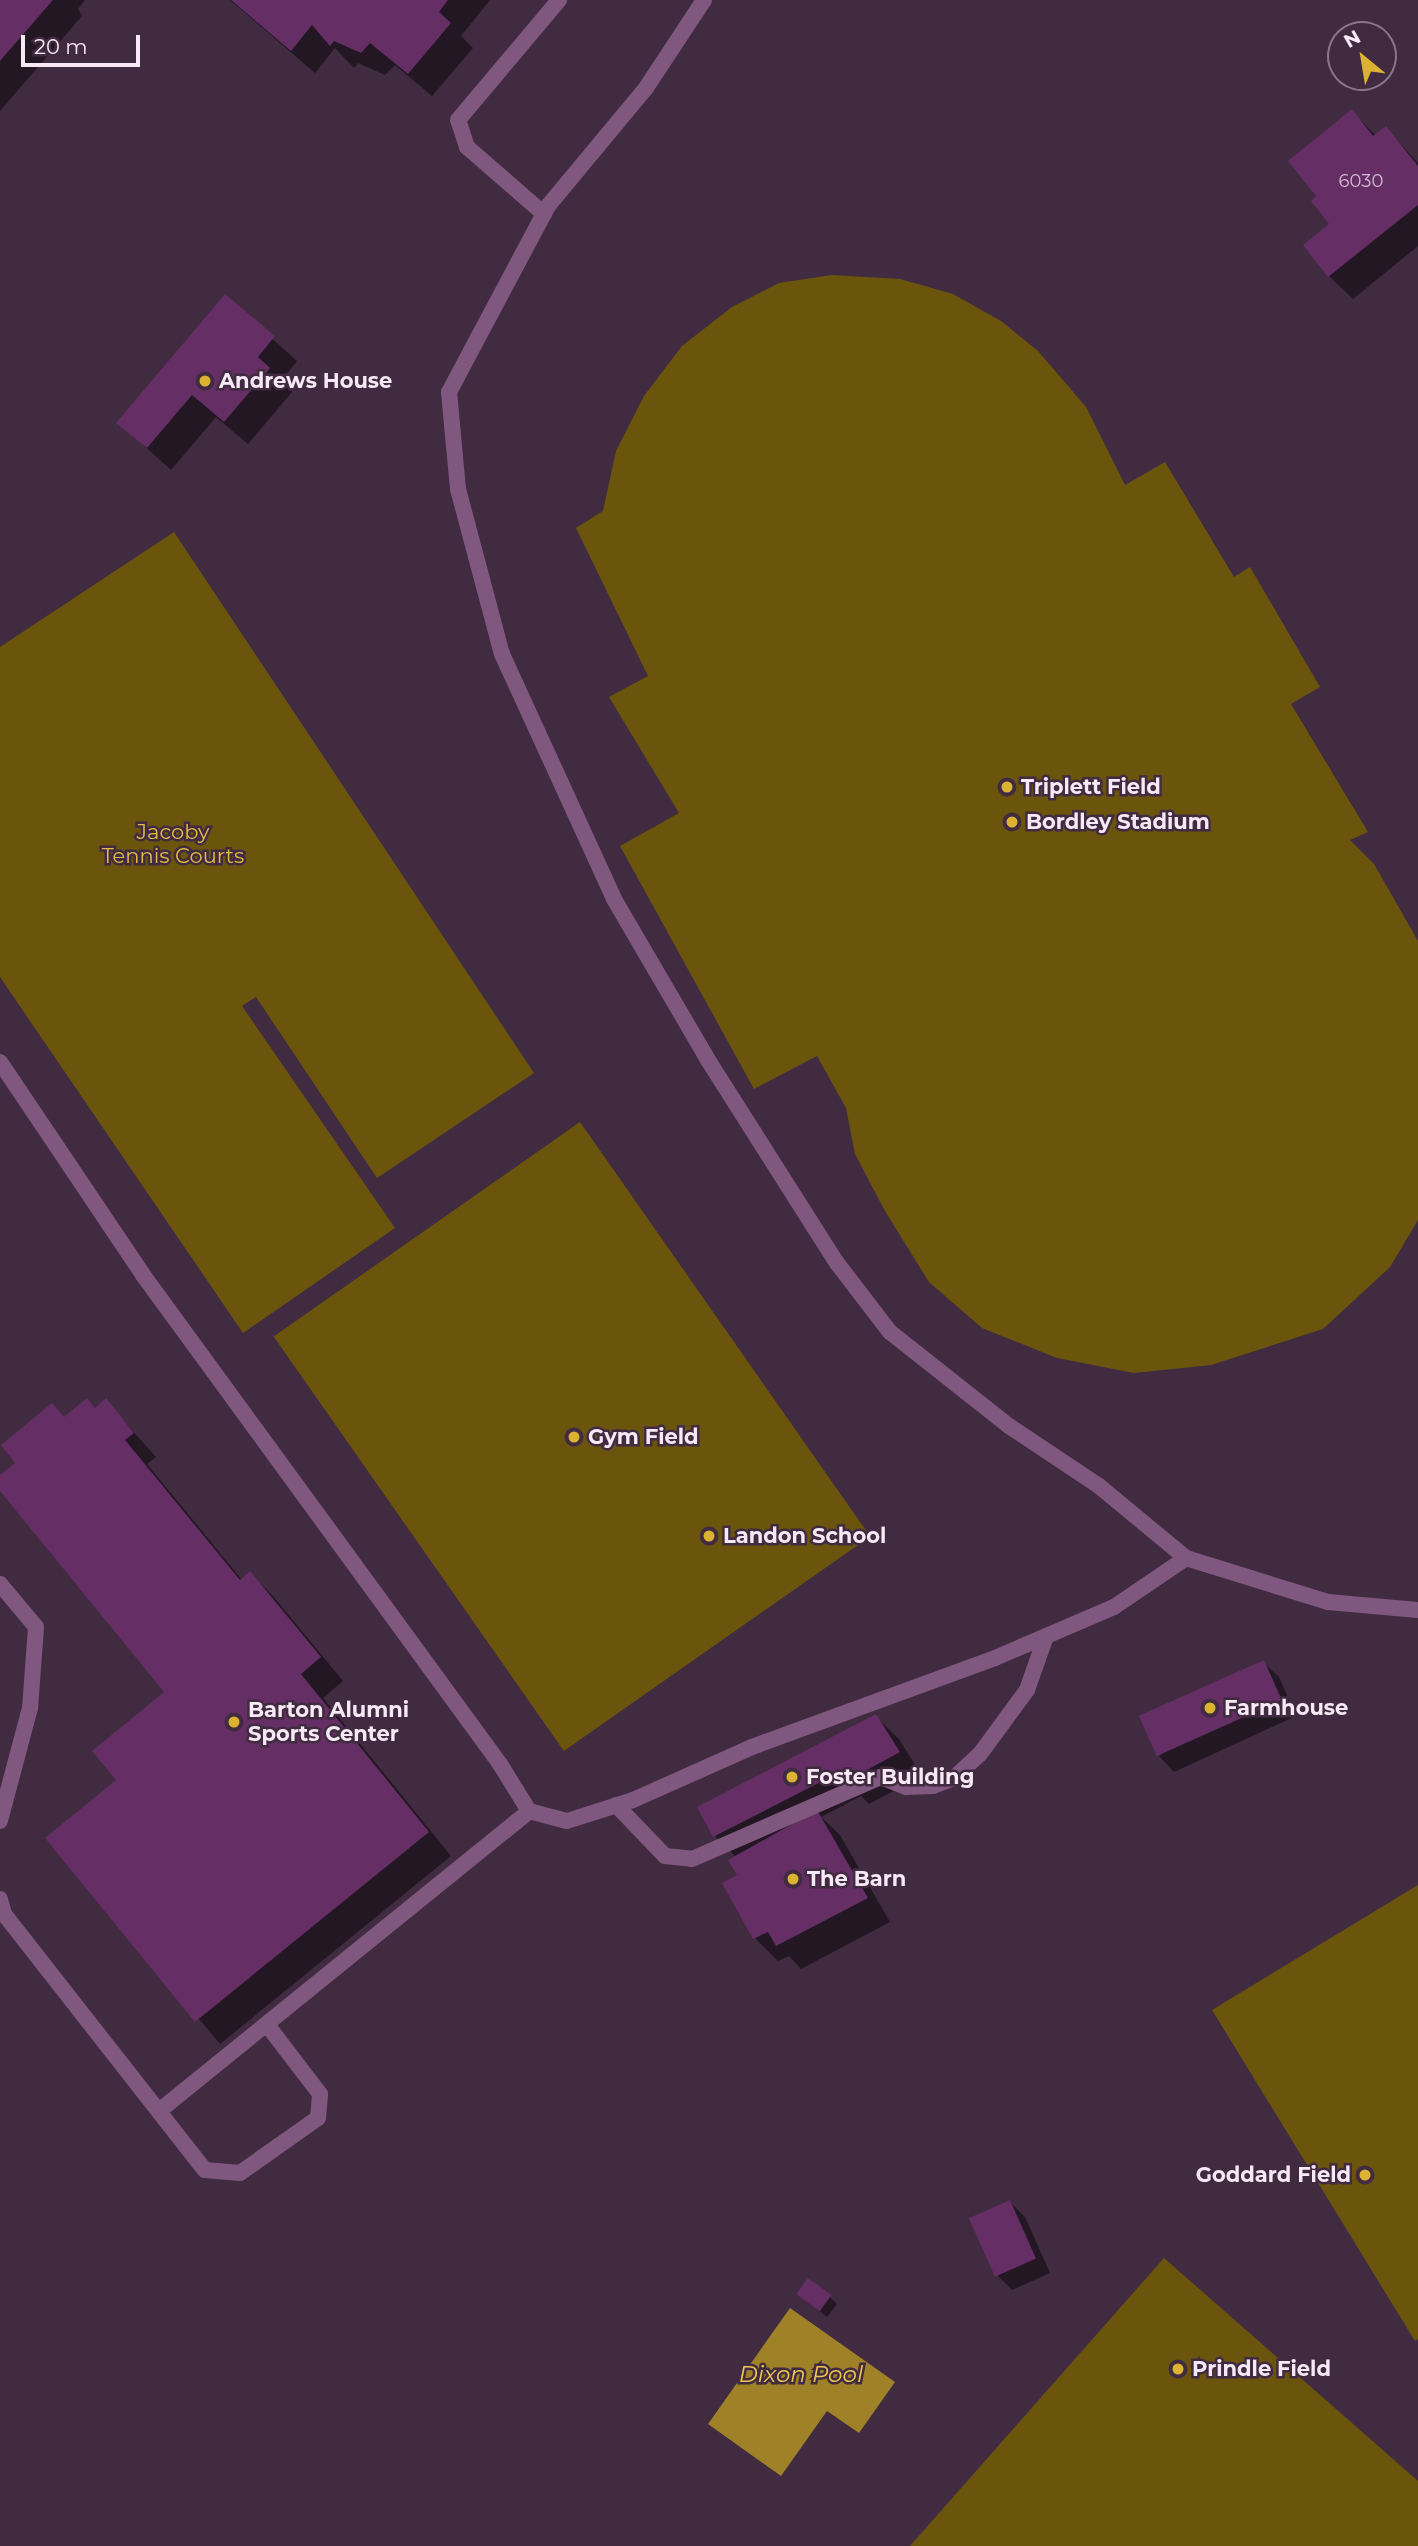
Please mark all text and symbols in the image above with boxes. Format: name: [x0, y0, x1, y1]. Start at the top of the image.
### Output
scale bar: [24, 21, 144, 65]
north arrow: [1327, 21, 1397, 91]
text: N: [1340, 25, 1365, 53]
text: 20 m: [34, 34, 88, 59]
house number: 6030: [1339, 170, 1383, 192]
place label: Andrews House: [219, 368, 392, 394]
marker: Andrews House: [197, 373, 213, 389]
place label: Triplett Field: [1021, 774, 1161, 800]
marker: Triplett Field: [999, 779, 1015, 795]
place label: Bordley Stadium: [1026, 809, 1210, 835]
marker: Bordley Stadium: [1004, 814, 1020, 830]
park label: Jacoby Tennis Courts: [102, 819, 244, 869]
place label: Gym Field: [588, 1424, 699, 1450]
marker: Gym Field: [566, 1429, 582, 1445]
place label: Landon School: [723, 1523, 886, 1549]
marker: Landon School: [701, 1528, 717, 1544]
place label: Farmhouse: [1224, 1695, 1348, 1721]
place label: Barton Alumni Sports Center: [248, 1697, 409, 1747]
marker: Farmhouse: [1202, 1700, 1218, 1716]
marker: Barton Alumni Sports Center: [226, 1714, 242, 1730]
place label: Foster Building: [806, 1764, 974, 1790]
marker: Foster Building: [784, 1769, 800, 1785]
place label: The Barn: [807, 1866, 906, 1892]
marker: The Barn: [785, 1871, 801, 1887]
place label: Goddard Field: [1196, 2162, 1351, 2188]
marker: Goddard Field: [1357, 2167, 1373, 2183]
place label: Prindle Field: [1192, 2356, 1331, 2382]
water label: Dixon Pool: [739, 2360, 863, 2388]
marker: Prindle Field: [1170, 2361, 1186, 2377]

